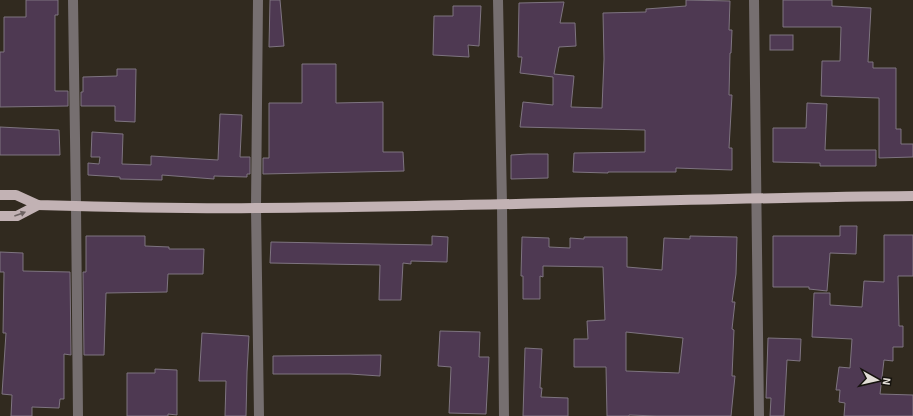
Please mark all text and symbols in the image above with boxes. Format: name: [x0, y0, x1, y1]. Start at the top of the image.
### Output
one-way arrow: [14, 210, 26, 216]
north arrow: [857, 360, 897, 400]
text: N: [878, 377, 894, 386]

